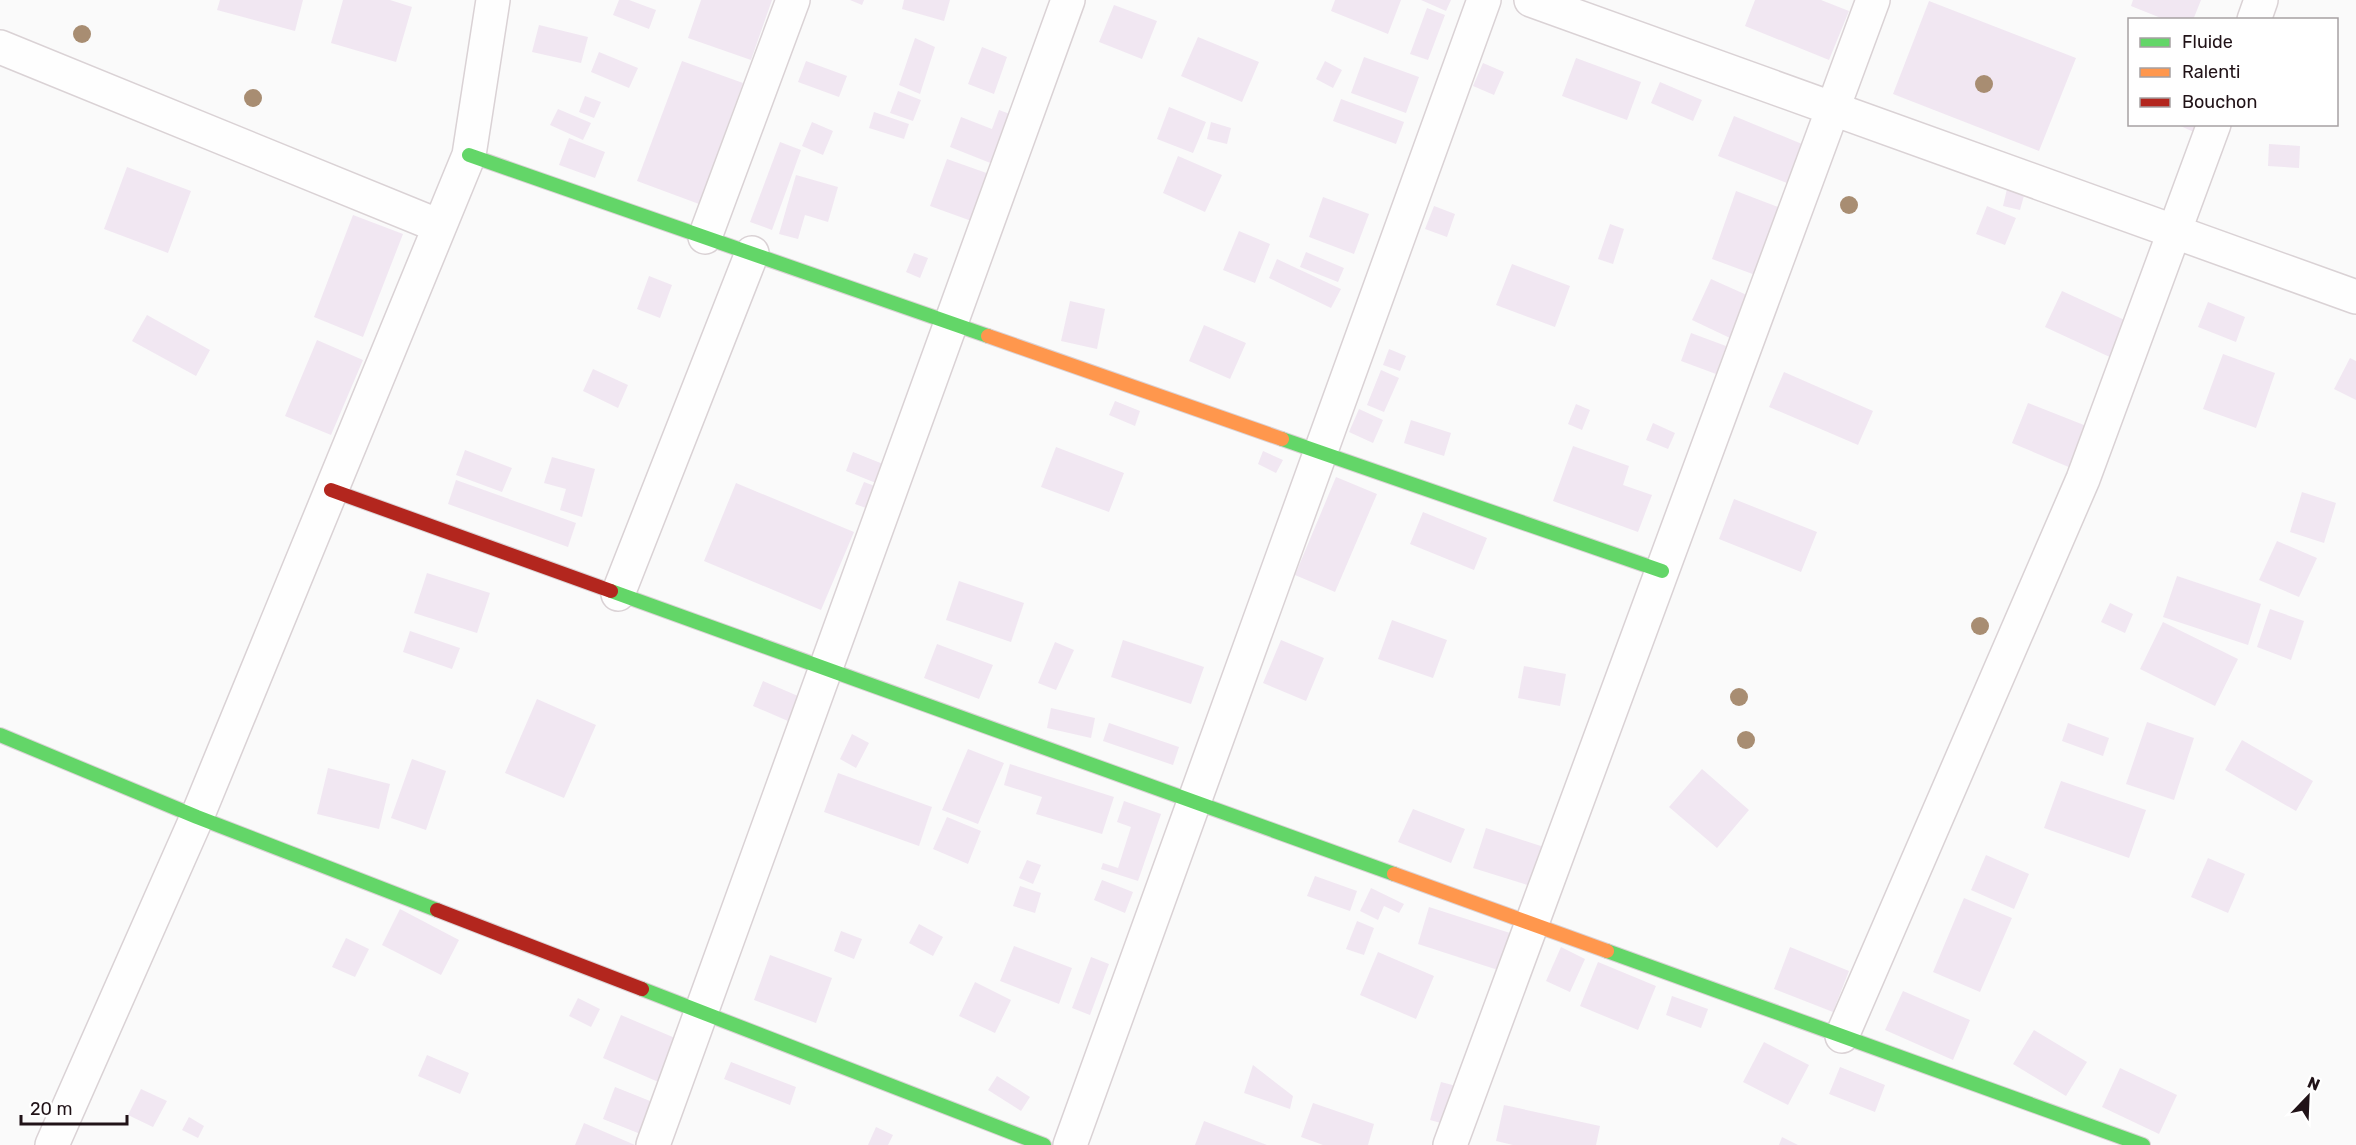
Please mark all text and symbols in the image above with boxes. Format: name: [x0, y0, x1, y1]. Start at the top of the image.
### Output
legend: [2128, 18, 2338, 126]
text: Fluide: [2182, 31, 2233, 53]
text: Ralenti: [2182, 61, 2240, 83]
text: Bouchon: [2182, 91, 2257, 113]
north arrow: [2278, 1067, 2338, 1127]
text: N: [2305, 1073, 2323, 1095]
scale bar: [21, 1088, 128, 1126]
text: 20 m: [30, 1098, 72, 1120]

